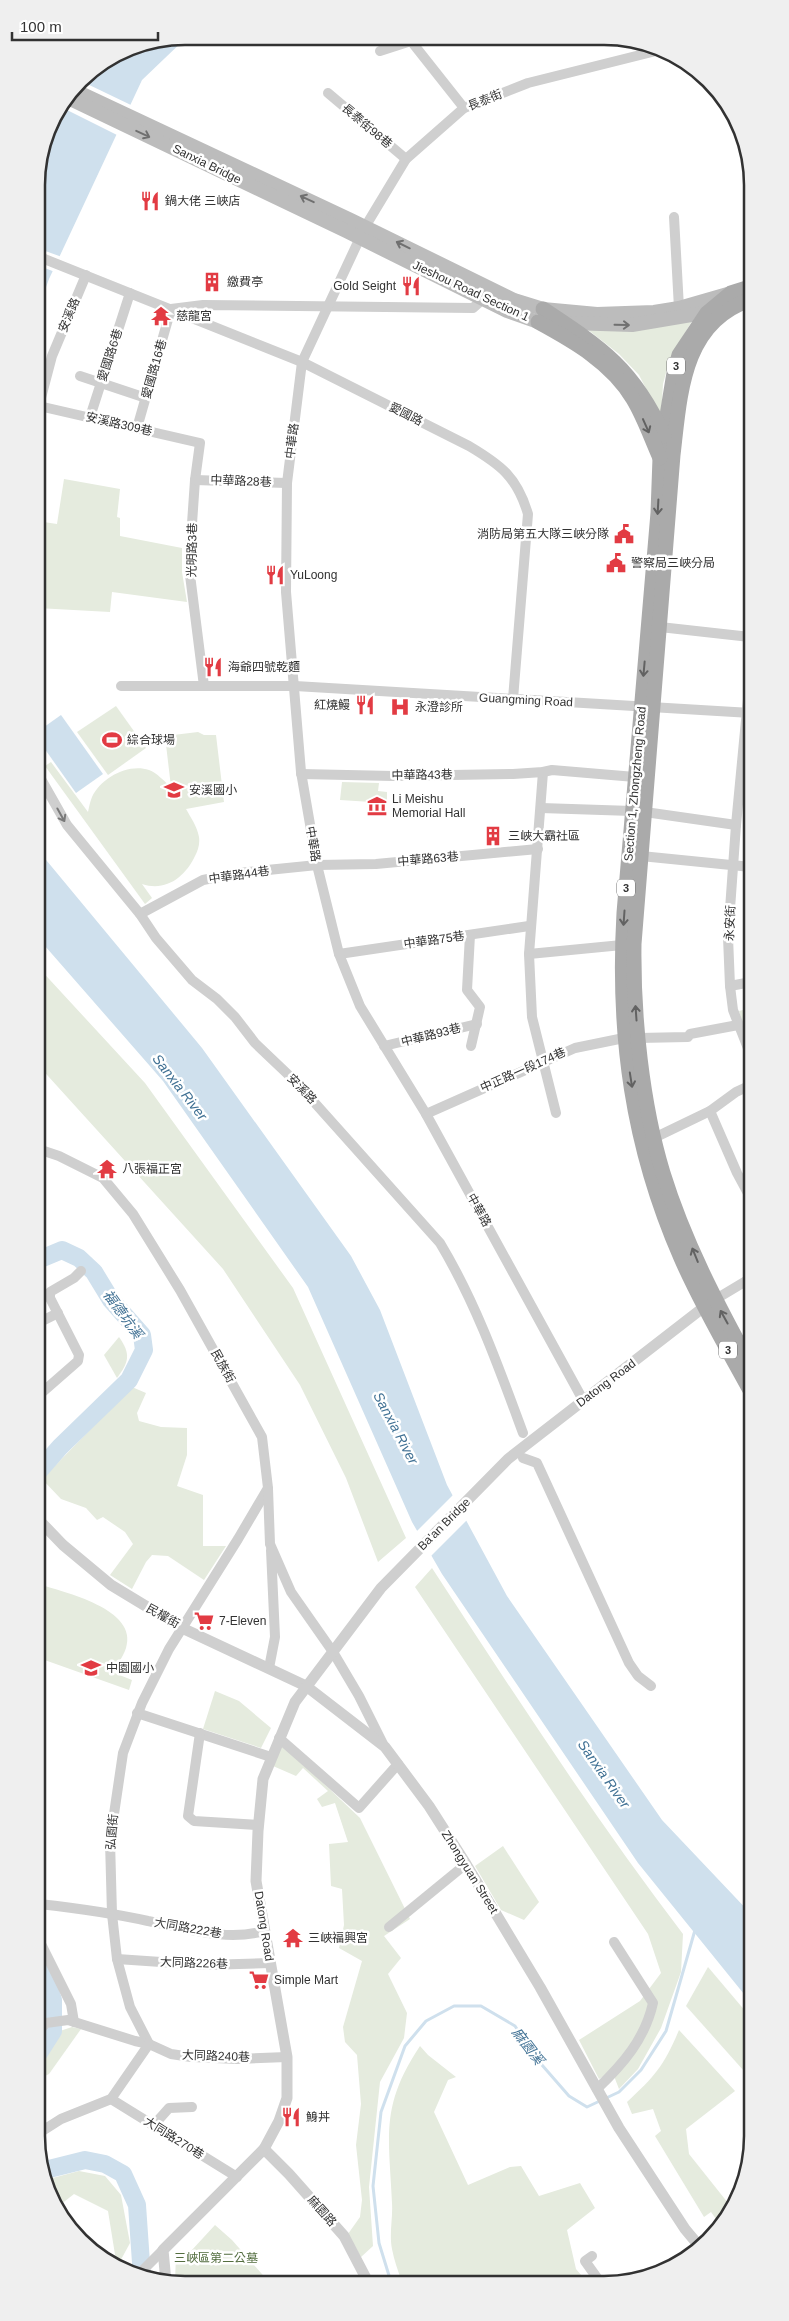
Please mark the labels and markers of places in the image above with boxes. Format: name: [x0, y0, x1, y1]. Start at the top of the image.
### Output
restaurant icon: 鍋大佬 三峽店: [139, 190, 161, 212]
place label: 鍋大佬 三峽店: [165, 194, 240, 208]
building icon: 繳費亭: [201, 271, 223, 293]
place label: 繳費亭: [227, 275, 263, 289]
restaurant icon: Gold Seight: [400, 275, 422, 297]
place label: Gold Seight: [333, 279, 397, 293]
temple icon: 慈龍宮: [150, 305, 172, 327]
place label: 慈龍宮: [176, 309, 212, 323]
public building icon: 消防局第五大隊三峽分隊: [613, 523, 635, 545]
place label: 消防局第五大隊三峽分隊: [477, 527, 609, 541]
public building icon: 警察局三峽分局: [605, 552, 627, 574]
place label: 警察局三峽分局: [631, 556, 715, 570]
restaurant icon: YuLoong: [264, 564, 286, 586]
place label: YuLoong: [290, 568, 337, 582]
restaurant icon: 海爺四號乾麵: [202, 656, 224, 678]
place label: 海爺四號乾麵: [228, 660, 300, 674]
restaurant icon: 紅燒鰻: [354, 694, 376, 716]
hospital icon: 永澄診所: [389, 696, 411, 718]
place label: 紅燒鰻: [314, 698, 350, 712]
place label: 永澄診所: [415, 700, 463, 714]
sports icon: 綜合球場: [101, 729, 123, 751]
place label: 綜合球場: [127, 733, 175, 747]
school or university icon: 安溪國小: [163, 779, 185, 801]
place label: 安溪國小: [189, 783, 237, 797]
place label: Li Meishu Memorial Hall: [392, 792, 465, 820]
museum icon: Li Meishu Memorial Hall: [366, 795, 388, 817]
building icon: 三峽大霸社區: [482, 825, 504, 847]
place label: 三峽大霸社區: [508, 829, 580, 843]
temple icon: 八張福正宮: [96, 1158, 118, 1180]
place label: 八張福正宮: [122, 1162, 182, 1176]
supermarket icon: 7-Eleven: [193, 1610, 215, 1632]
place label: 7-Eleven: [219, 1614, 266, 1628]
school or university icon: 中園國小: [80, 1657, 102, 1679]
place label: 中園國小: [106, 1661, 154, 1675]
temple icon: 三峽福興宮: [282, 1927, 304, 1949]
place label: 三峽福興宮: [308, 1931, 368, 1945]
supermarket icon: Simple Mart: [248, 1969, 270, 1991]
place label: Simple Mart: [274, 1973, 339, 1987]
restaurant icon: 鯓丼: [280, 2106, 302, 2128]
place label: 鯓丼: [306, 2110, 330, 2124]

